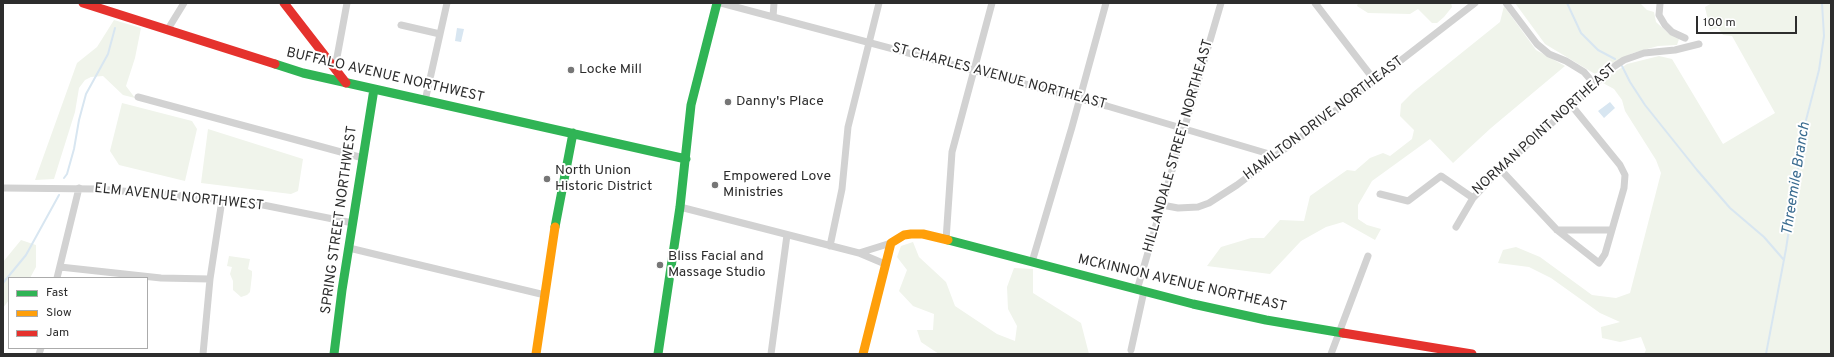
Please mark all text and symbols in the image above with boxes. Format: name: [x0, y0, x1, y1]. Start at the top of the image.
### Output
scale bar: [1698, 8, 1799, 34]
text: 100 m: [1703, 15, 1736, 31]
street label: HILLANDALE STREET NORTHEAST: [1140, 38, 1218, 254]
street label: ST CHARLES AVENUE NORTHEAST: [890, 40, 1108, 114]
street label: BUFFALO AVENUE NORTHWEST: [284, 45, 486, 107]
street label: HAMILTON DRIVE NORTHEAST: [1241, 53, 1407, 185]
street label: NORMAN POINT NORTHEAST: [1470, 61, 1620, 199]
place label: Locke Mill: [579, 62, 642, 78]
marker: Locke Mill: [566, 65, 576, 75]
place label: Danny's Place: [736, 94, 824, 110]
marker: Danny's Place: [723, 97, 733, 107]
water label: Threemile Branch: [1779, 121, 1815, 237]
street label: SPRING STREET NORTHWEST: [318, 125, 362, 315]
place label: North Union Historic District: [555, 163, 652, 196]
place label: Empowered Love Ministries: [723, 169, 831, 202]
marker: North Union Historic District: [542, 174, 552, 184]
marker: Empowered Love Ministries: [710, 180, 720, 190]
street label: ELM AVENUE NORTHWEST: [93, 181, 265, 215]
place label: Bliss Facial and Massage Studio: [668, 249, 766, 282]
street label: MCKINNON AVENUE NORTHEAST: [1076, 252, 1288, 316]
marker: Bliss Facial and Massage Studio: [655, 260, 665, 270]
legend: [8, 277, 148, 349]
text: Fast: [46, 285, 68, 301]
text: Slow: [46, 305, 72, 321]
text: Jam: [46, 325, 69, 341]

